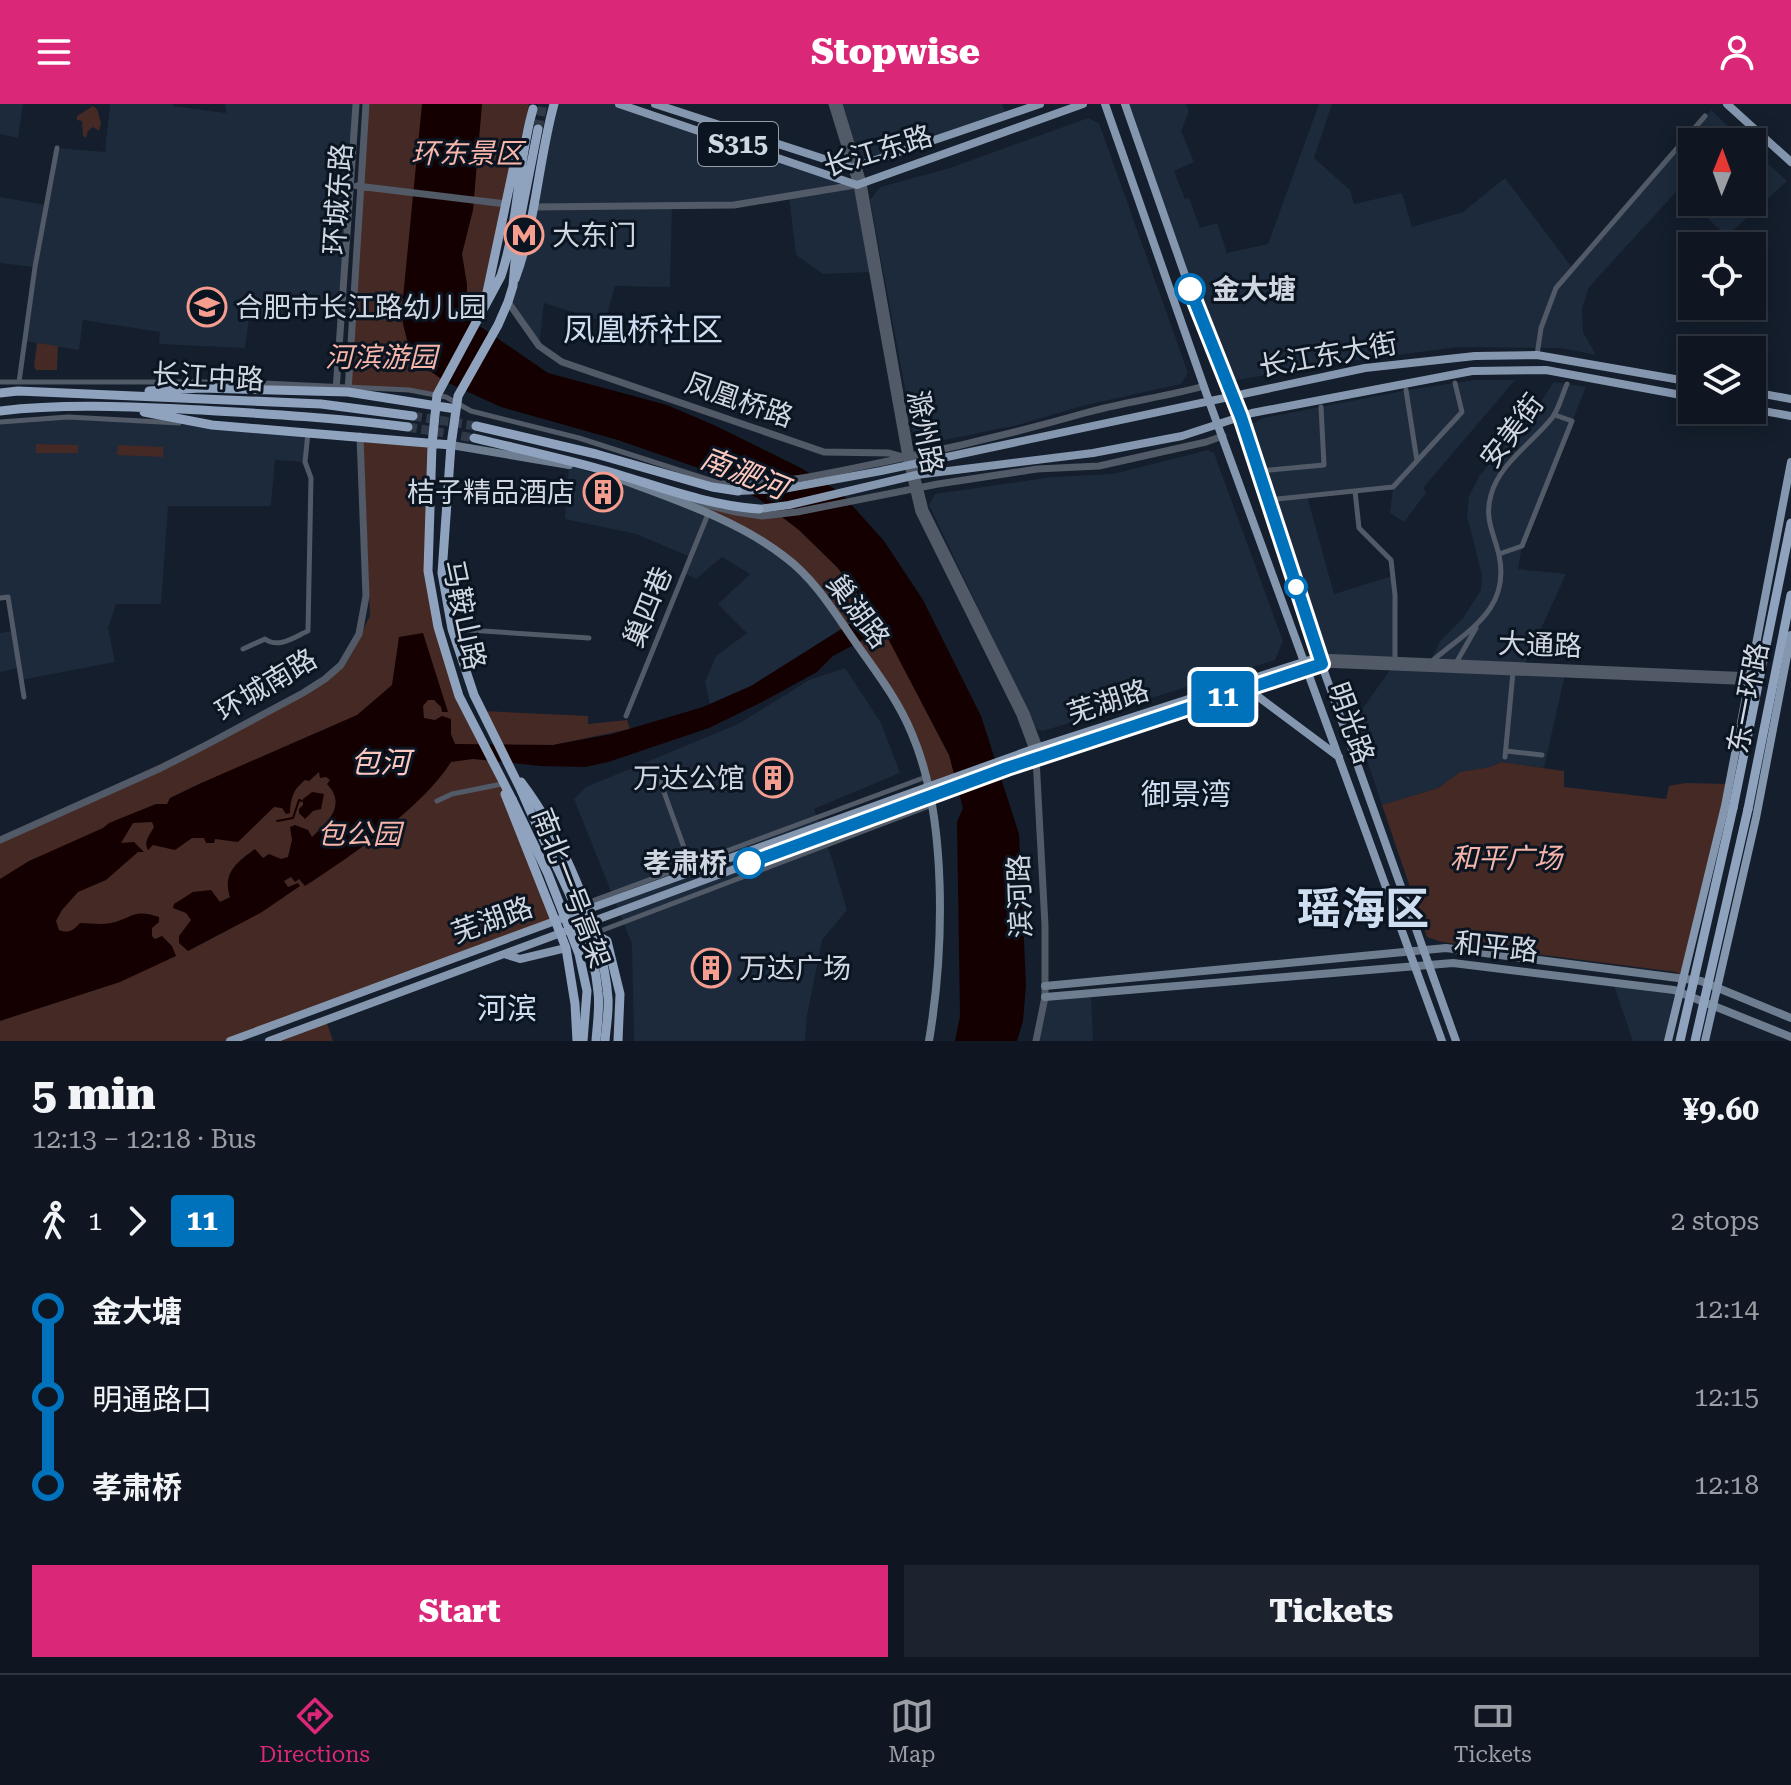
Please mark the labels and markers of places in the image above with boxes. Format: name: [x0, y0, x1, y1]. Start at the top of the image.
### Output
metro station icon: 大东门: [503, 214, 545, 256]
place label: 大东门: [552, 219, 636, 252]
place label: 金大塘: [1212, 273, 1296, 306]
marker: 金大塘: [1175, 274, 1205, 304]
school or university icon: 合肥市长江路幼儿园: [186, 286, 228, 328]
place label: 合肥市长江路幼儿园: [235, 291, 487, 324]
building icon: 桔子精品酒店: [582, 471, 624, 513]
place label: 桔子精品酒店: [407, 476, 575, 509]
unlabelled marker: [1285, 576, 1307, 598]
building icon: 万达公馆: [752, 757, 794, 799]
place label: 万达公馆: [633, 762, 745, 795]
place label: 孝肃桥: [643, 847, 727, 880]
marker: 孝肃桥: [734, 848, 764, 878]
building icon: 万达广场: [690, 947, 732, 989]
place label: 万达广场: [739, 952, 851, 985]

